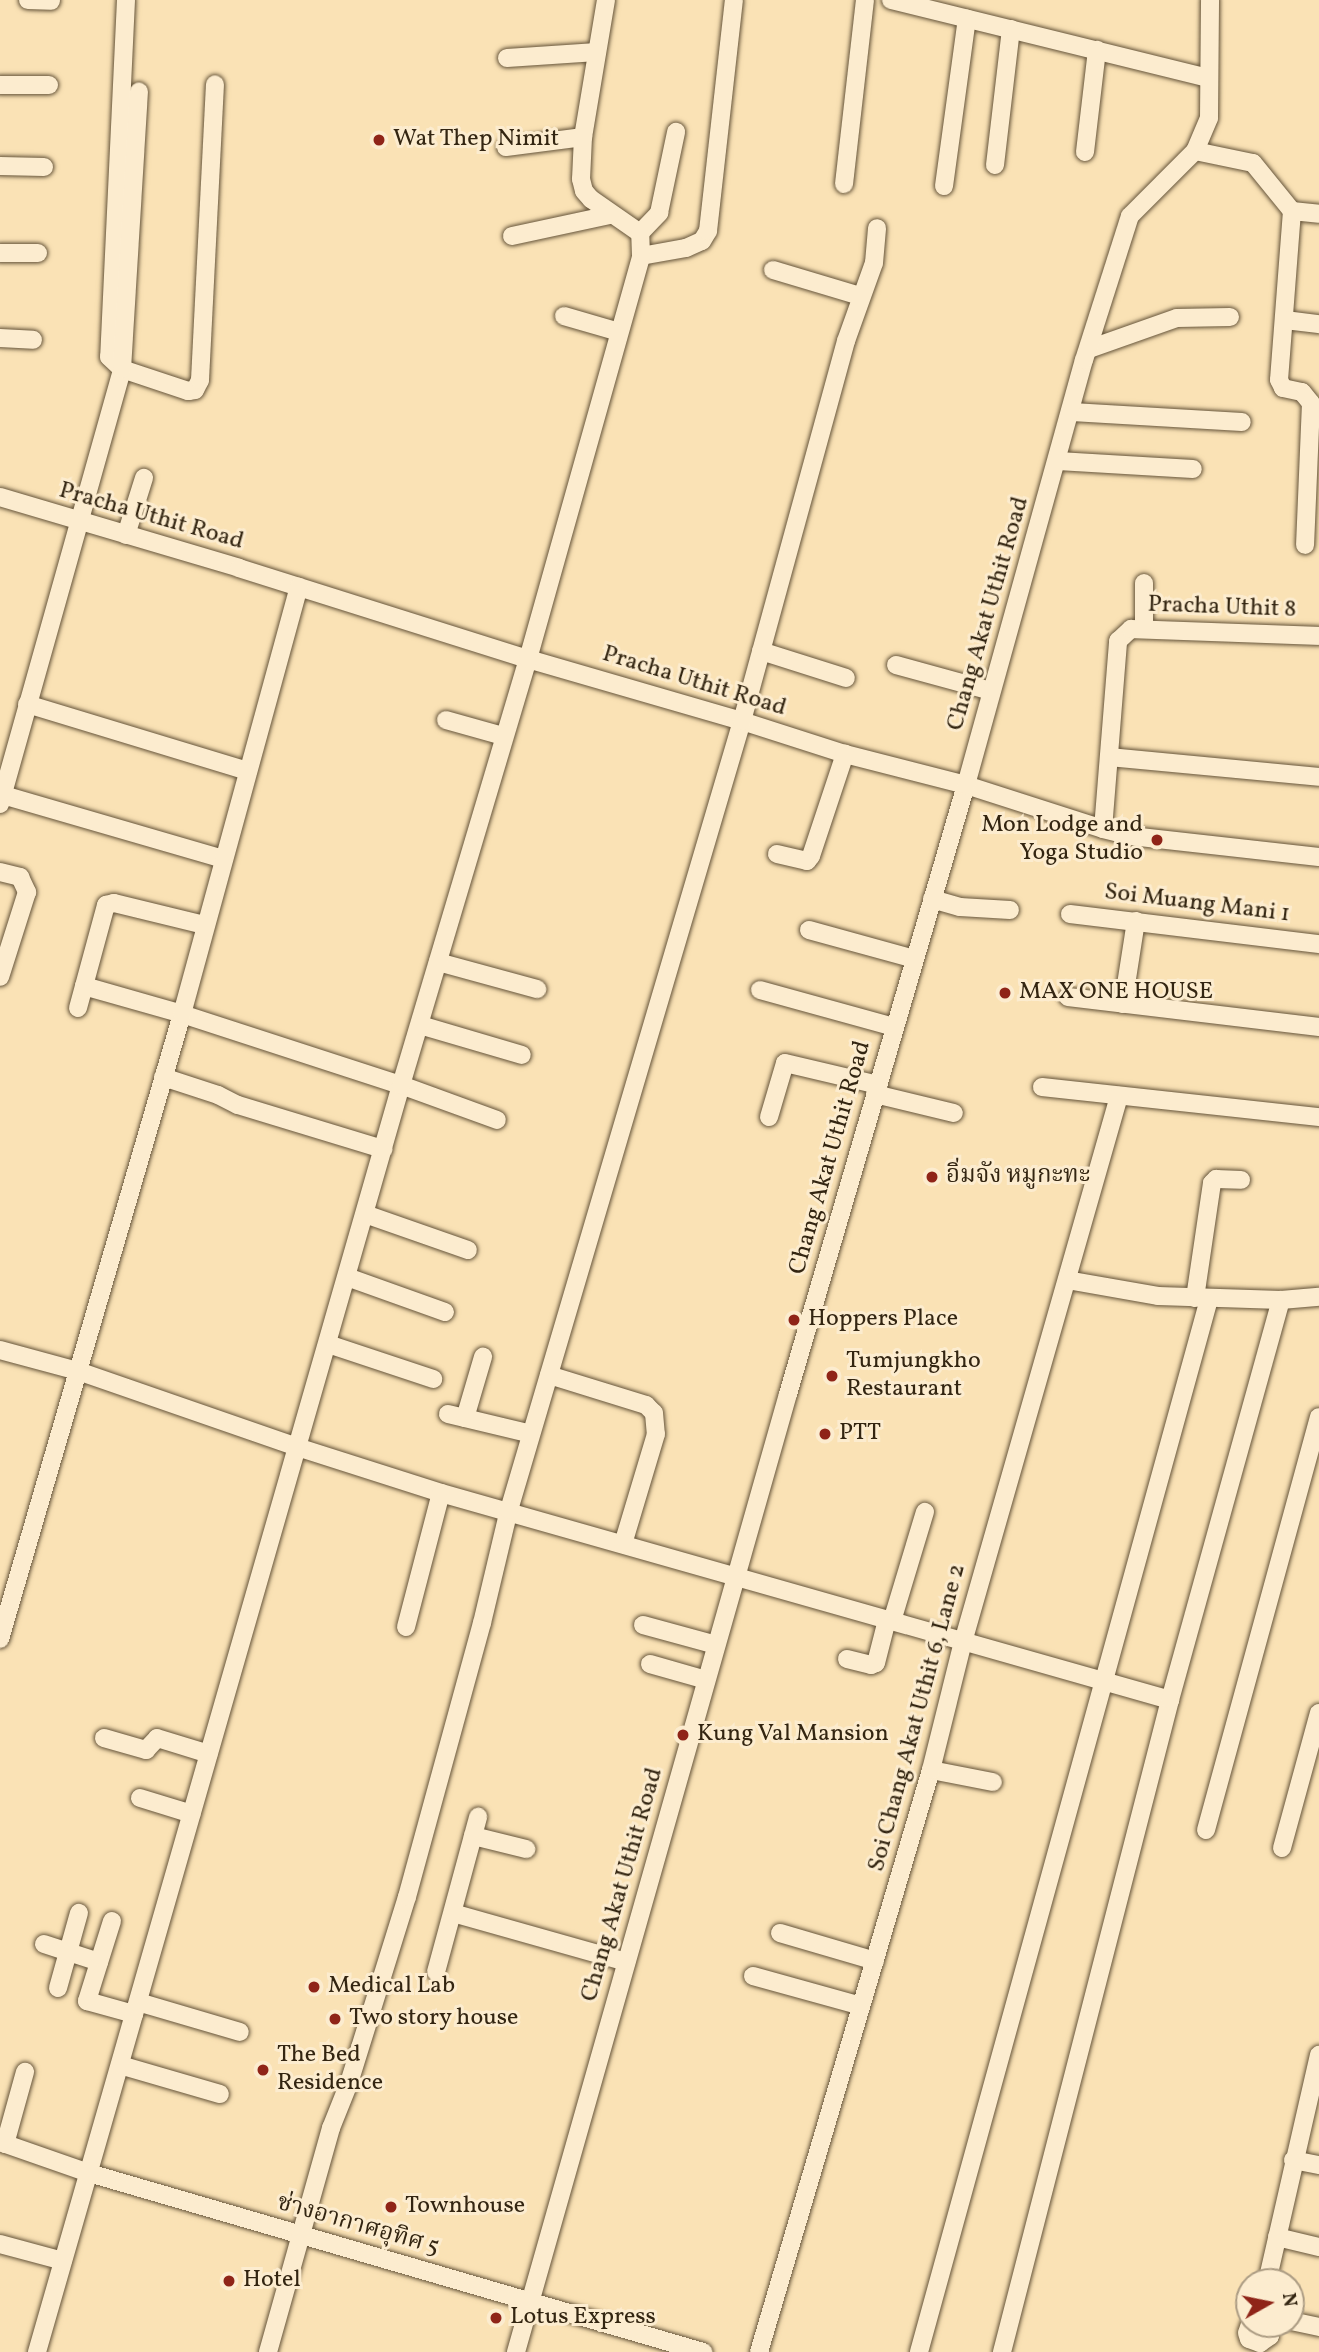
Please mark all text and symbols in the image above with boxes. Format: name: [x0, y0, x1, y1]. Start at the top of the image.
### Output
place label: Wat Thep Nimit: [393, 126, 560, 154]
marker: Wat Thep Nimit: [371, 132, 387, 148]
street label: Pracha Uthit Road: [55, 477, 247, 557]
street label: Chang Akat Uthit Road: [942, 494, 1036, 734]
street label: Pracha Uthit 8: [1147, 591, 1297, 625]
street label: Pracha Uthit Road: [599, 640, 789, 724]
place label: Mon Lodge and Yoga Studio: [981, 812, 1143, 868]
marker: Mon Lodge and Yoga Studio: [1149, 832, 1165, 848]
street label: Soi Muang Mani 1: [1103, 878, 1291, 930]
place label: MAX ONE HOUSE: [1019, 979, 1213, 1007]
marker: MAX ONE HOUSE: [997, 985, 1013, 1001]
street label: Chang Akat Uthit Road: [784, 1038, 878, 1278]
place label: อิ่มจัง หมูกะทะ: [946, 1163, 1090, 1191]
marker: อิ่มจัง หมูกะทะ: [924, 1169, 940, 1185]
place label: Hoppers Place: [808, 1306, 958, 1334]
marker: Hoppers Place: [786, 1312, 802, 1328]
place label: Tumjungkho Restaurant: [846, 1348, 981, 1404]
marker: Tumjungkho Restaurant: [824, 1368, 840, 1384]
place label: PTT: [839, 1420, 881, 1448]
marker: PTT: [817, 1426, 833, 1442]
street label: Soi Chang Akat Uthit 6, Lane 2: [863, 1561, 973, 1875]
place label: Kung Val Mansion: [697, 1721, 890, 1749]
marker: Kung Val Mansion: [675, 1727, 691, 1743]
street label: Chang Akat Uthit Road: [576, 1765, 670, 2005]
place label: Medical Lab: [328, 1973, 455, 2001]
marker: Medical Lab: [306, 1979, 322, 1995]
place label: Two story house: [349, 2005, 519, 2033]
marker: Two story house: [327, 2011, 343, 2027]
place label: The Bed Residence: [277, 2042, 383, 2098]
marker: The Bed Residence: [255, 2062, 271, 2078]
street label: ช่างอากาศอุทิศ 5: [274, 2189, 442, 2263]
place label: Townhouse: [405, 2193, 525, 2221]
marker: Townhouse: [383, 2199, 399, 2215]
place label: Hotel: [243, 2267, 301, 2295]
north arrow: [1235, 2268, 1305, 2338]
marker: Hotel: [221, 2273, 237, 2289]
text: N: [1275, 2291, 1303, 2309]
place label: Lotus Express: [510, 2304, 656, 2332]
marker: Lotus Express: [488, 2310, 504, 2326]

